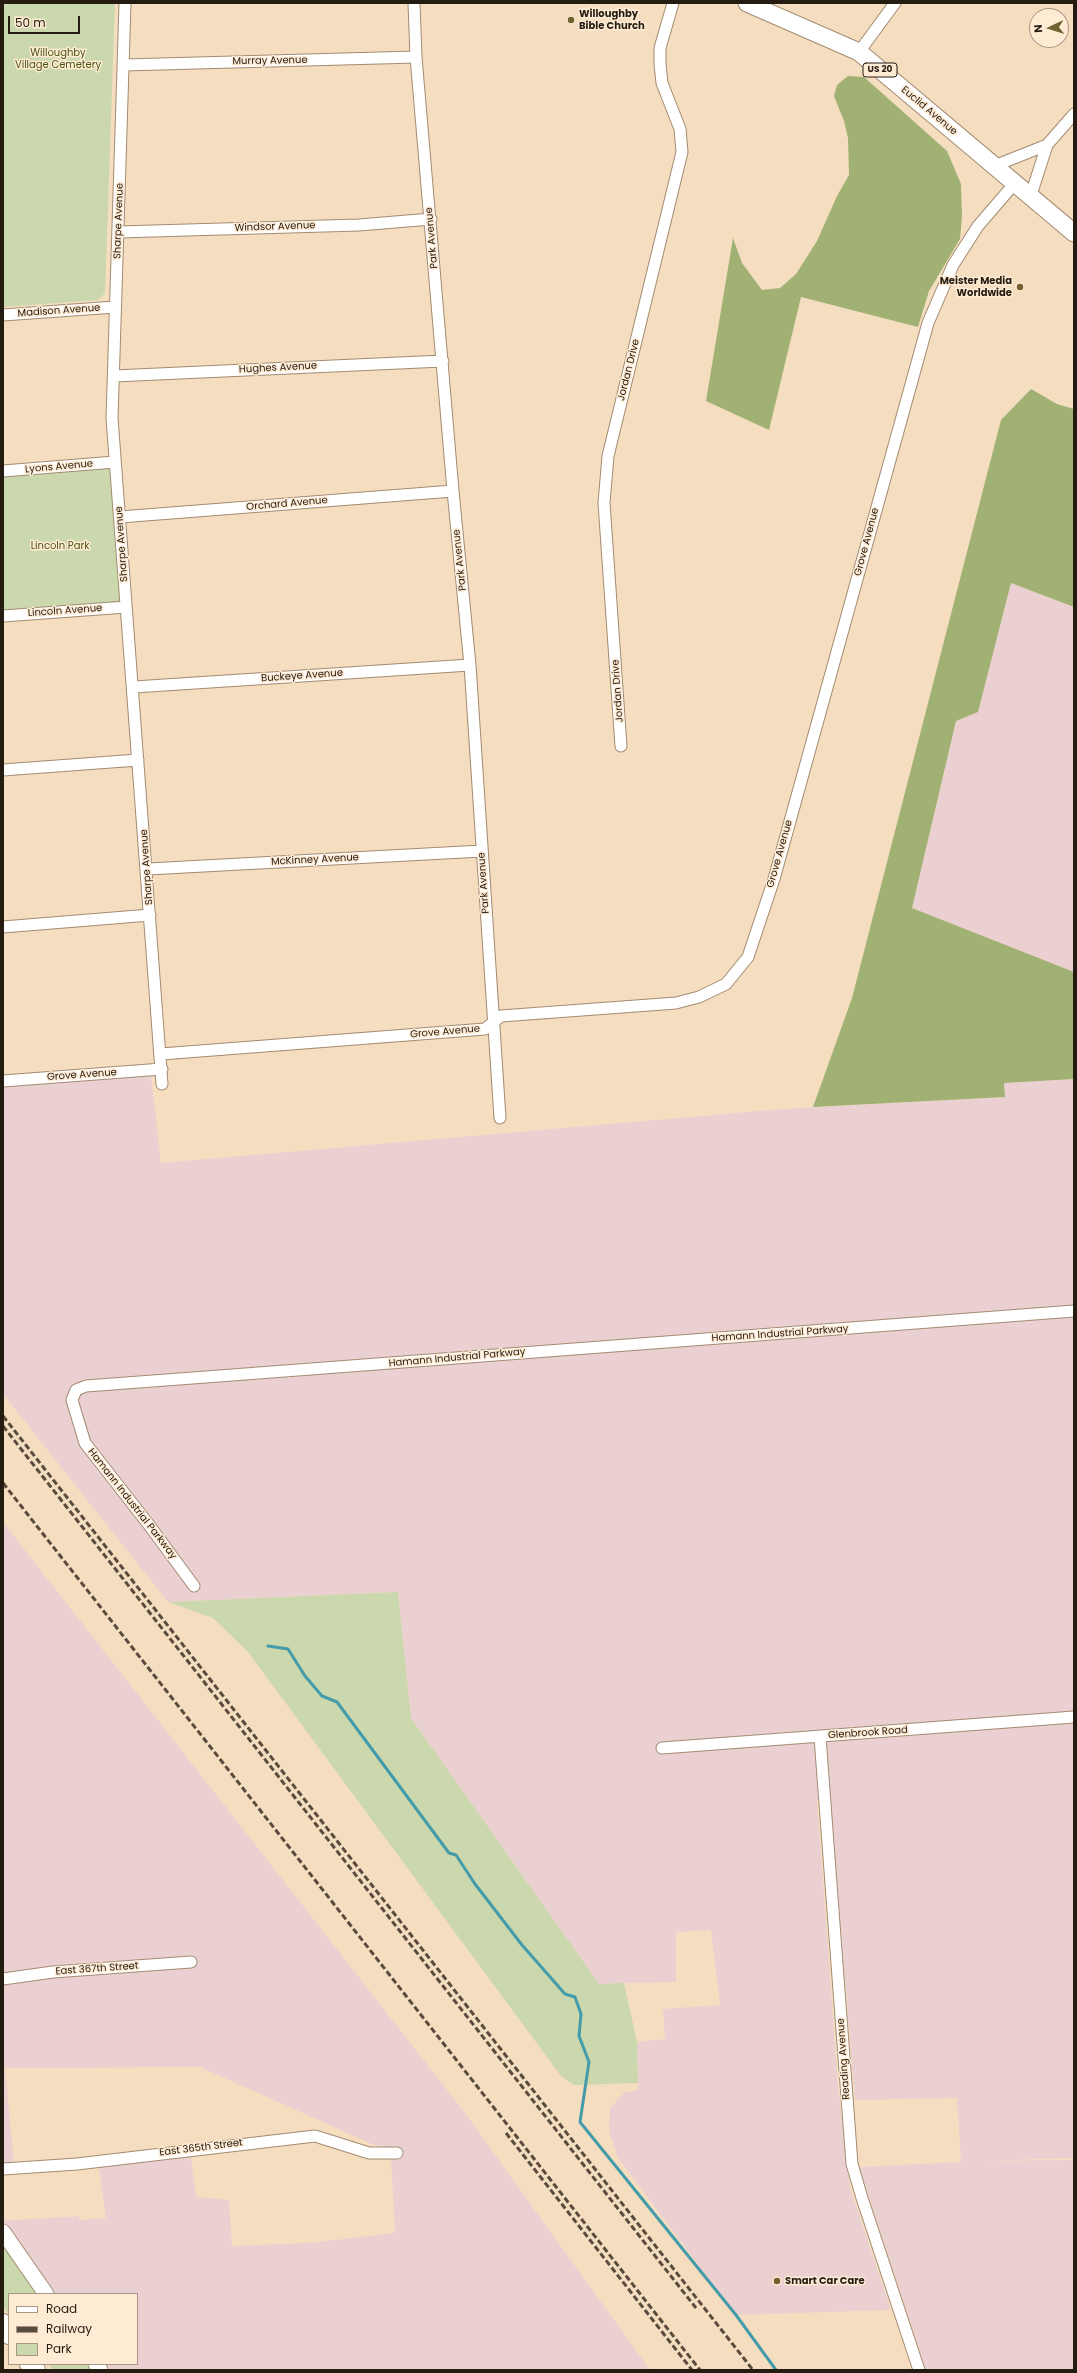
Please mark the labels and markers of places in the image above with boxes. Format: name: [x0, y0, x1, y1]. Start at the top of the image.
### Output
place label: Willoughby Bible Church: [579, 8, 645, 32]
marker: Willoughby Bible Church: [566, 15, 576, 25]
place label: Meister Media Worldwide: [940, 275, 1012, 298]
marker: Meister Media Worldwide: [1015, 282, 1025, 292]
place label: Smart Car Care: [785, 2275, 865, 2287]
marker: Smart Car Care: [772, 2276, 782, 2286]

